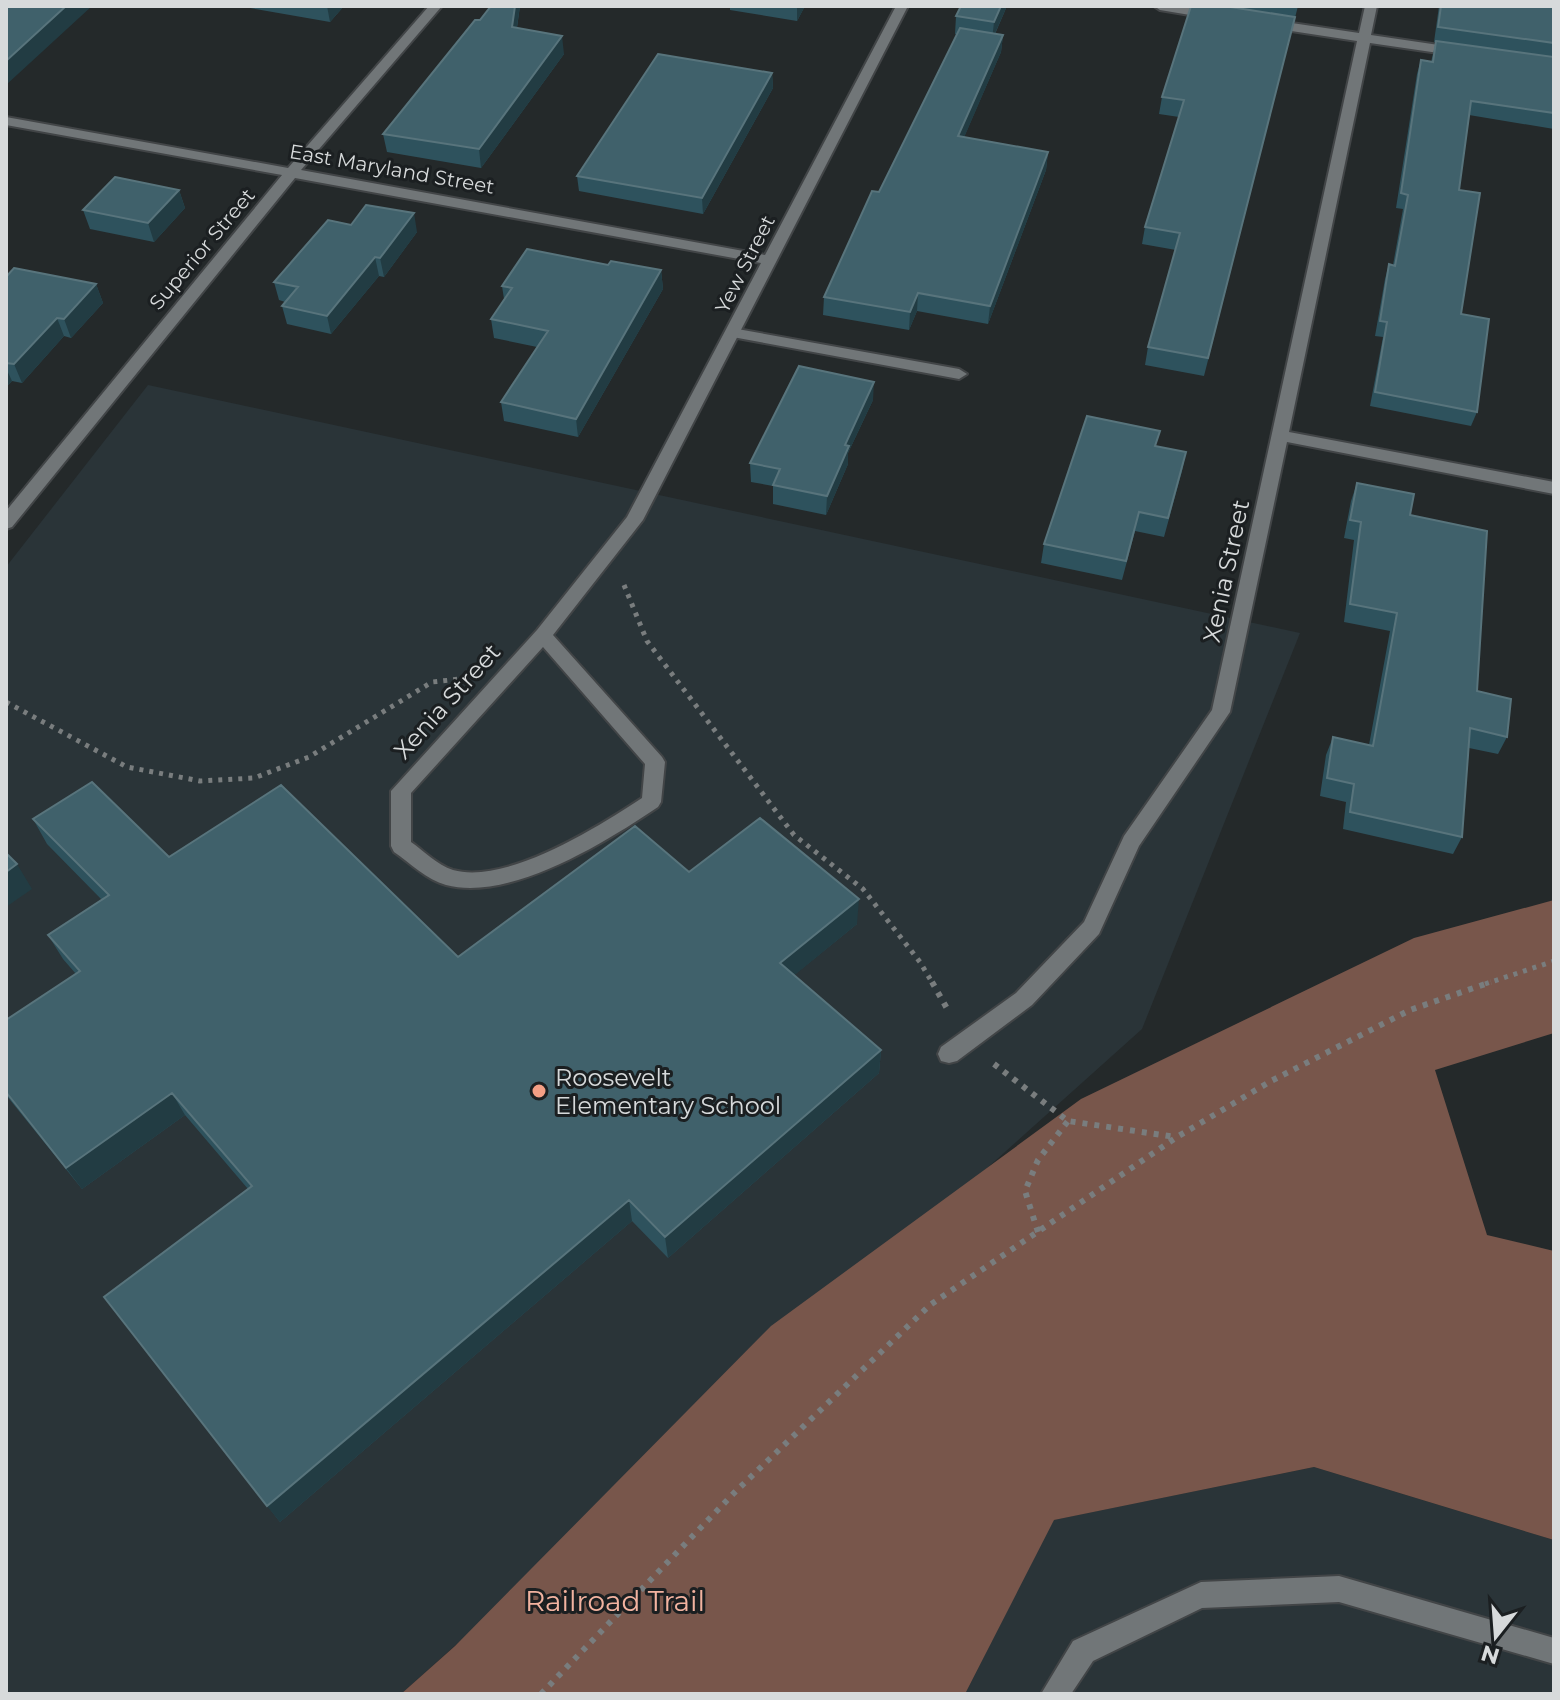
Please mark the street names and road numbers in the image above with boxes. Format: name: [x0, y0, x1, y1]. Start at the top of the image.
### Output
street label: East Maryland Street: [288, 139, 496, 199]
street label: Superior Street: [144, 183, 260, 315]
street label: Yew Street: [710, 211, 780, 317]
street label: Xenia Street: [1197, 497, 1255, 645]
street label: Xenia Street: [388, 637, 507, 765]

